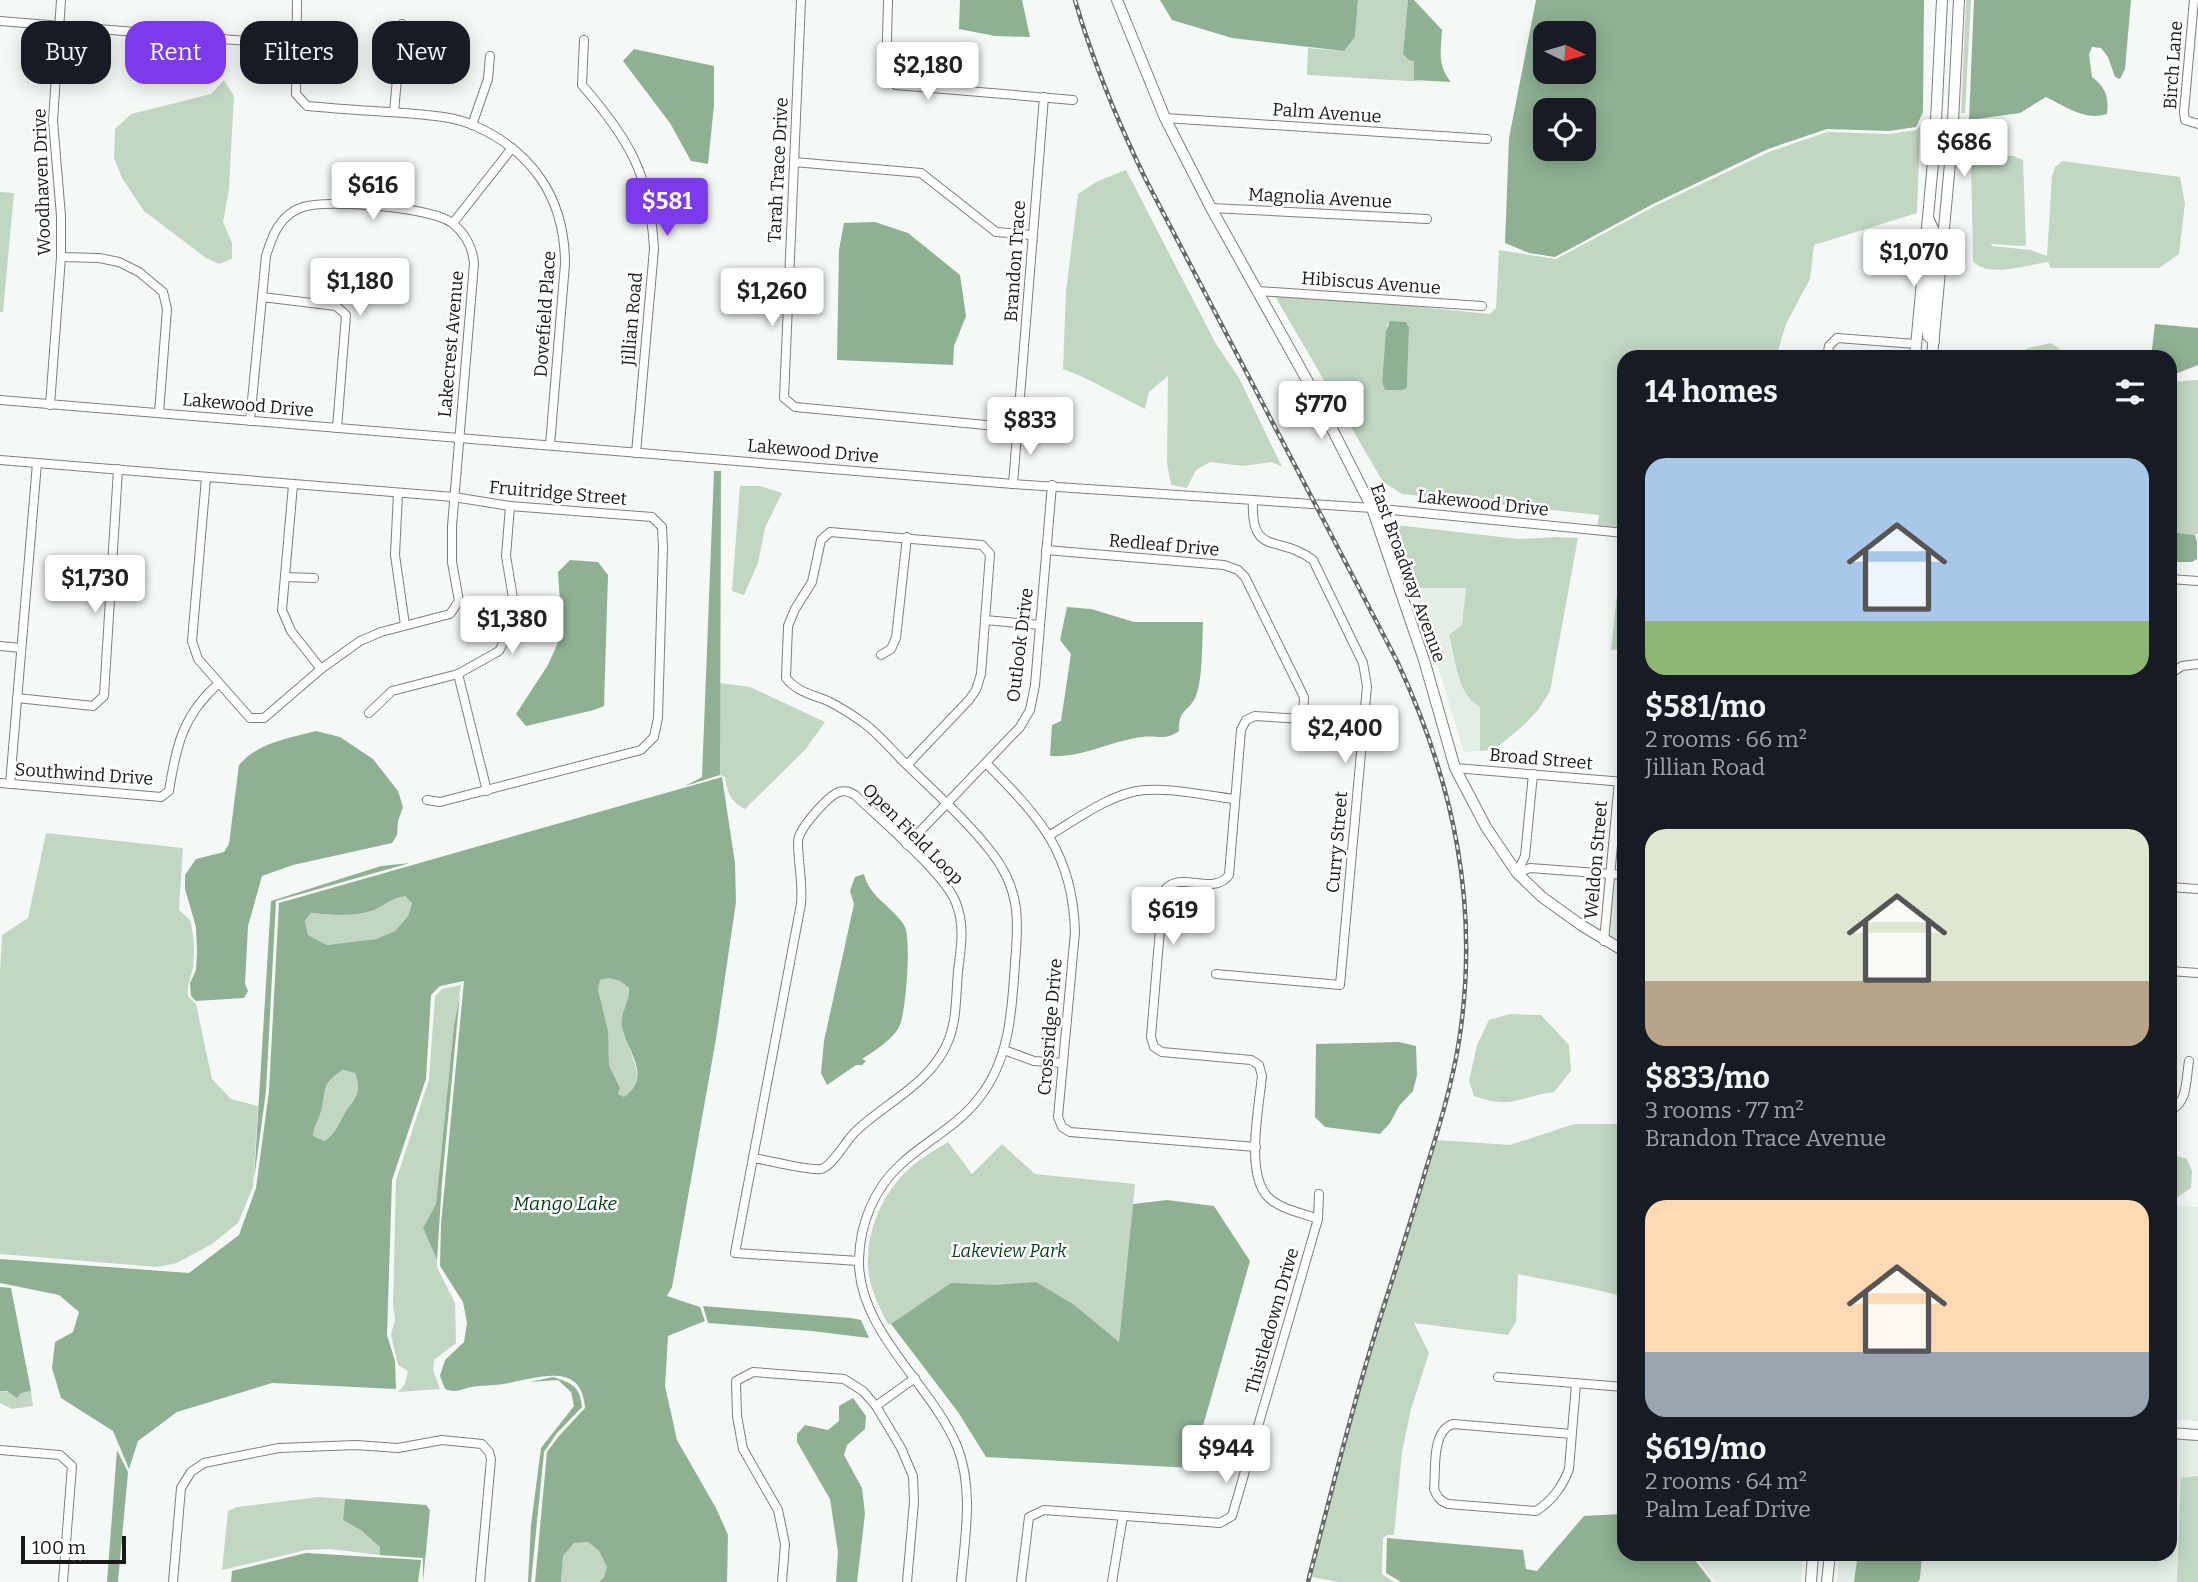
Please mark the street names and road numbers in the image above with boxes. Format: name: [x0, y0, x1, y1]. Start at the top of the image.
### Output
street label: Birch Lane: [2159, 20, 2187, 110]
street label: Tarah Trace Drive: [763, 97, 793, 243]
street label: Palm Avenue: [1272, 98, 1382, 128]
street label: Woodhaven Drive: [28, 108, 56, 256]
street label: Magnolia Avenue: [1247, 183, 1393, 213]
street label: Brandon Trace: [1000, 199, 1030, 323]
street label: Dovefield Place: [530, 250, 560, 378]
street label: Hibiscus Avenue: [1301, 267, 1441, 299]
street label: Lakecrest Avenue: [434, 270, 468, 418]
street label: Jillian Road: [617, 271, 647, 368]
street label: Lakewood Drive: [181, 388, 315, 422]
street label: Lakewood Drive: [746, 434, 880, 468]
street label: Fruitridge Street: [488, 476, 628, 510]
street label: East Broadway Avenue: [1365, 481, 1451, 665]
street label: Lakewood Drive: [1416, 485, 1550, 521]
street label: Redleaf Drive: [1108, 529, 1220, 561]
street label: Outlook Drive: [1002, 587, 1038, 703]
street label: Broad Street: [1488, 744, 1594, 775]
street label: Southwind Drive: [14, 758, 154, 790]
street label: Open Field Loop: [858, 779, 968, 889]
street label: Curry Street: [1322, 790, 1352, 894]
street label: Weldon Street: [1580, 799, 1612, 920]
street label: Crossridge Drive: [1033, 958, 1067, 1096]
street label: Thistledown Drive: [1241, 1245, 1303, 1397]

